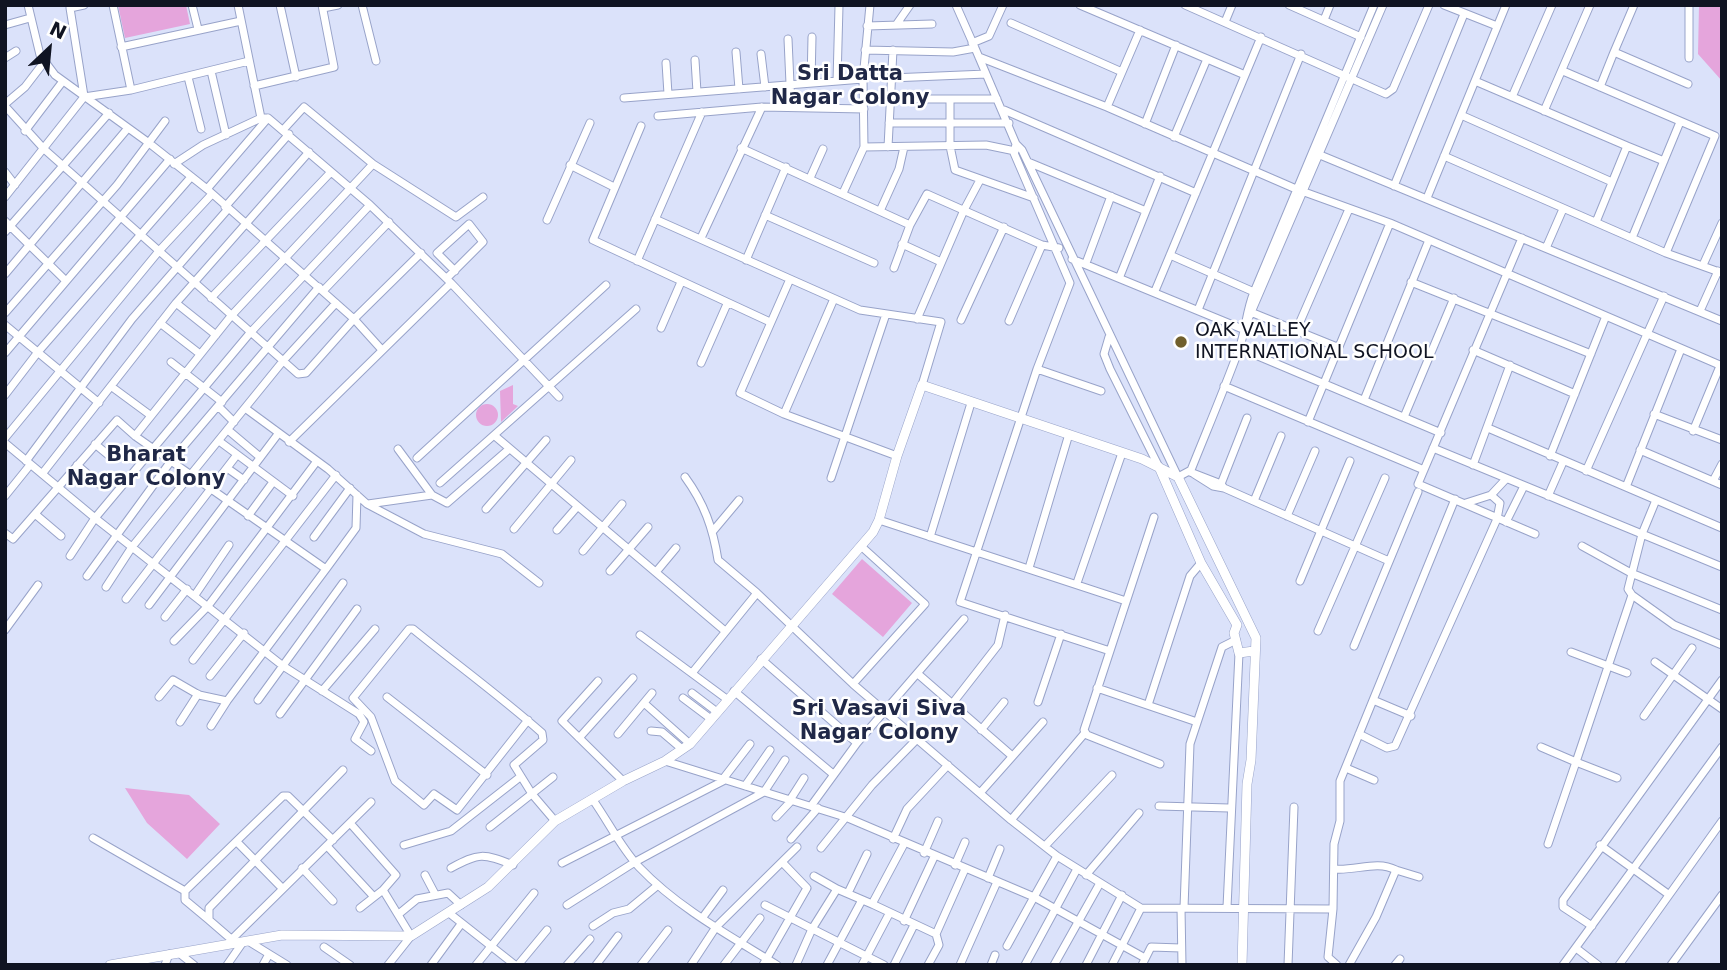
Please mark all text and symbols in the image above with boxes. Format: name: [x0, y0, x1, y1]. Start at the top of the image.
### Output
north arrow: [14, 14, 84, 84]
text: N: [46, 17, 70, 43]
district label: Sri Datta Nagar Colony: [771, 62, 929, 112]
place label: OAK VALLEY INTERNATIONAL SCHOOL: [1195, 320, 1433, 364]
marker: OAK VALLEY INTERNATIONAL SCHOOL: [1173, 334, 1189, 350]
district label: Bharat Nagar Colony: [67, 443, 225, 493]
district label: Sri Vasavi Siva Nagar Colony: [792, 697, 966, 747]

